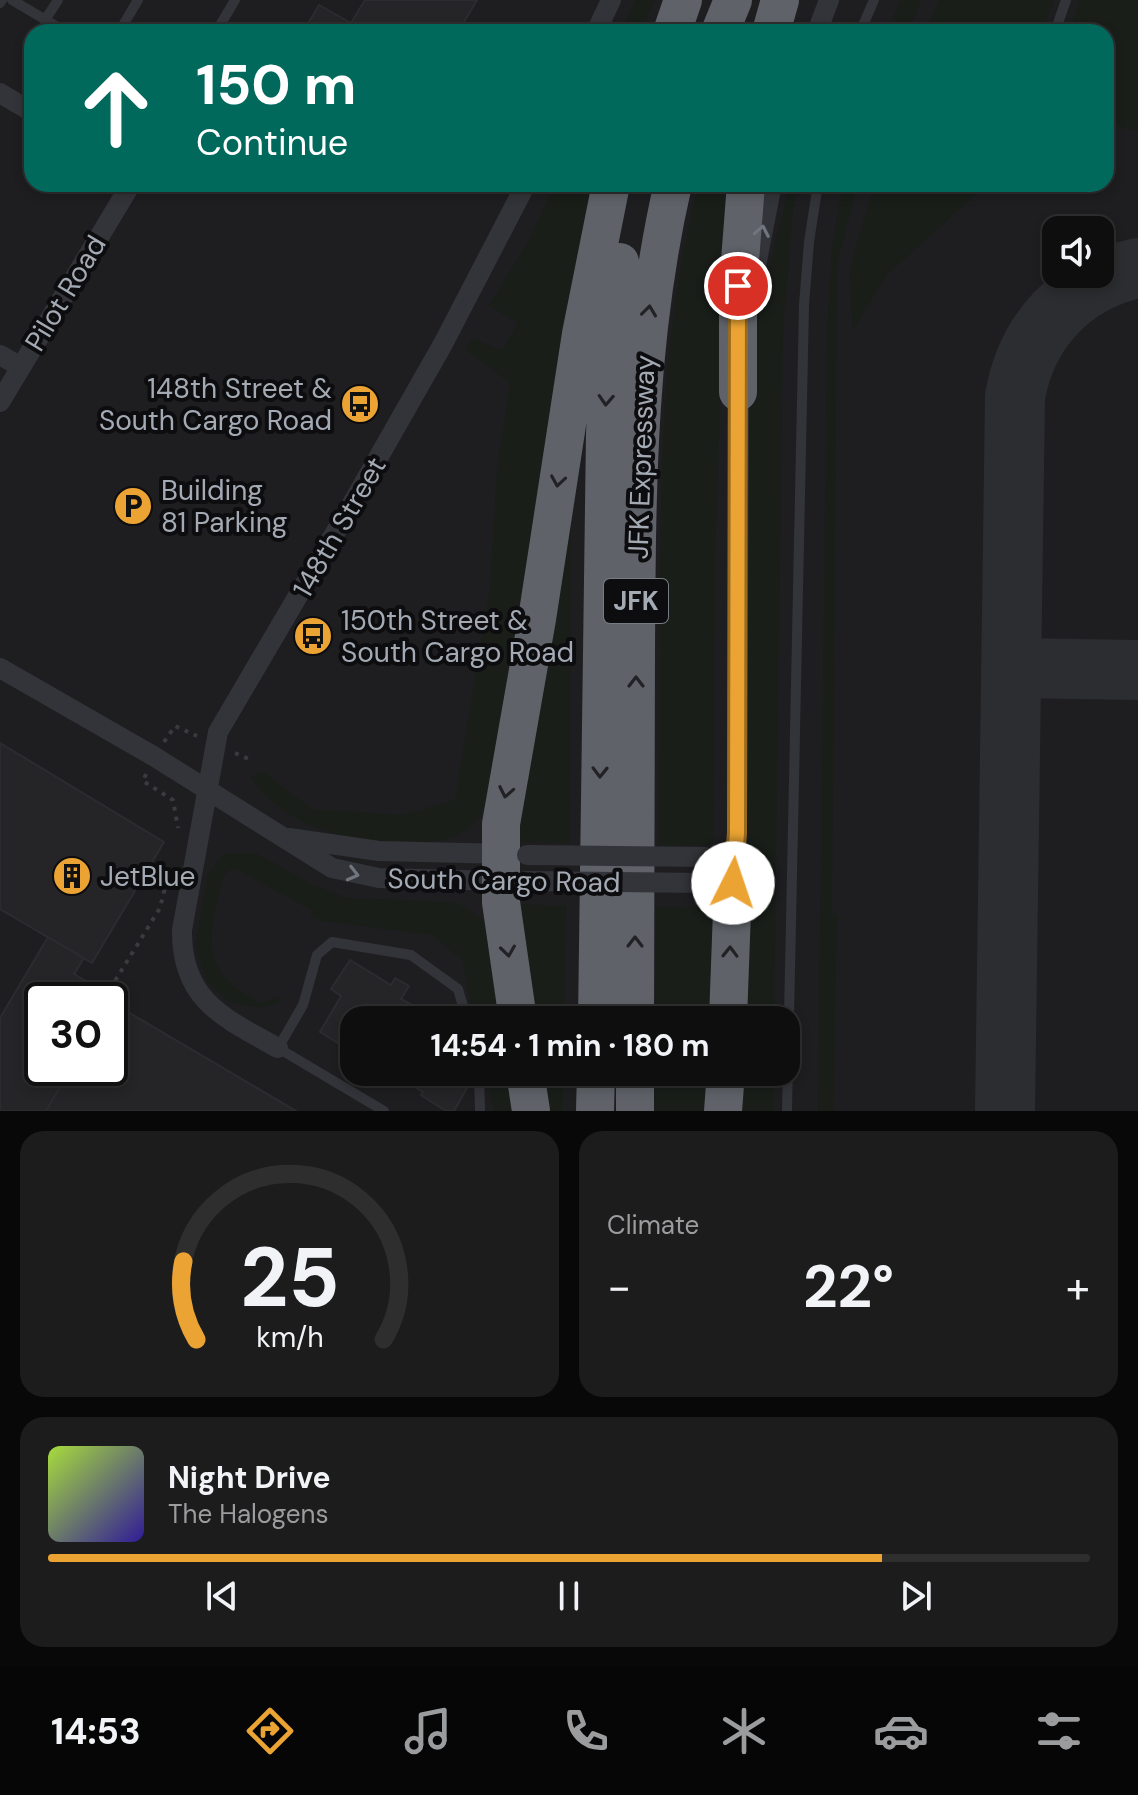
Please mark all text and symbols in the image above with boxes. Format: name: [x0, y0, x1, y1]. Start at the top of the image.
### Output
text: 150 m: [196, 48, 357, 121]
icon: ahead: [64, 56, 168, 160]
text: Continue: [196, 119, 348, 166]
map controls: [1042, 216, 1114, 288]
button: sound: [1042, 216, 1114, 288]
one-way arrow: [753, 225, 770, 238]
street label: Pilot Road: [16, 229, 114, 358]
pin: [704, 252, 772, 320]
icon: arrive: [716, 264, 760, 308]
one-way arrow: [641, 304, 658, 317]
street label: JFK Expressway: [619, 354, 664, 560]
place label: 148th Street & South Cargo Road: [99, 370, 332, 439]
bus stop icon: 148th Street & South Cargo Road: [339, 383, 381, 425]
one-way arrow: [598, 394, 615, 407]
street label: 148th Street: [284, 450, 395, 604]
place label: Building 81 Parking: [161, 472, 287, 541]
one-way arrow: [550, 474, 567, 488]
parking icon: Building 81 Parking: [112, 485, 154, 527]
road number: JFK: [604, 579, 668, 623]
place label: 150th Street & South Cargo Road: [341, 602, 574, 671]
bus stop icon: 150th Street & South Cargo Road: [292, 615, 334, 657]
one-way arrow: [627, 675, 645, 688]
one-way arrow: [591, 766, 609, 779]
one-way arrow: [498, 785, 515, 799]
position arrow: [691, 841, 775, 925]
building icon: JetBlue: [51, 855, 93, 897]
place label: JetBlue: [100, 858, 196, 895]
street label: South Cargo Road: [387, 860, 621, 901]
one-way arrow: [346, 864, 359, 881]
one-way arrow: [626, 935, 644, 948]
one-way arrow: [499, 944, 516, 958]
one-way arrow: [721, 945, 738, 958]
speed limit sign: 30: [24, 982, 128, 1086]
text: 14:54 · 1 min · 180 m: [431, 1026, 709, 1065]
text: Climate: [607, 1208, 699, 1242]
text: 25: [240, 1223, 339, 1332]
text: 22°: [803, 1247, 894, 1326]
text: −: [607, 1258, 631, 1316]
text: +: [1066, 1258, 1090, 1316]
text: km/h: [256, 1319, 323, 1356]
text: Night Drive: [168, 1458, 331, 1497]
text: The Halogens: [168, 1497, 328, 1531]
icon: previous: [200, 1574, 244, 1618]
icon: pause: [547, 1574, 591, 1618]
icon: next: [894, 1574, 938, 1618]
icon: directions: [242, 1703, 298, 1759]
icon: music: [400, 1703, 456, 1759]
icon: phone: [558, 1703, 614, 1759]
icon: climate: [716, 1703, 772, 1759]
icon: car: [873, 1703, 929, 1759]
icon: filters: [1031, 1703, 1087, 1759]
text: 14:53: [51, 1708, 141, 1755]

